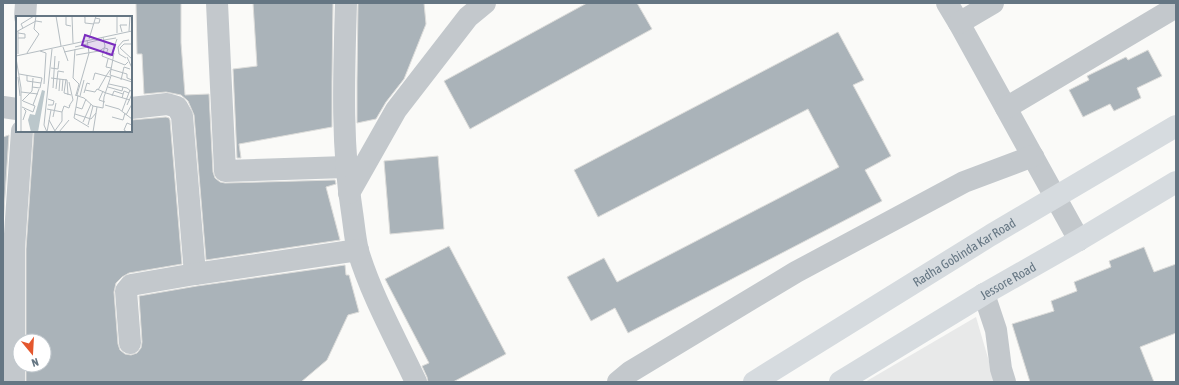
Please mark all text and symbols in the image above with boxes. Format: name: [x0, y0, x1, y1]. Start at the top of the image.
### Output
inset map: [16, 16, 132, 132]
street label: Radha Gobinda Kar Road: [910, 215, 1018, 289]
street label: Jessore Road: [977, 259, 1038, 302]
north arrow: [12, 333, 52, 373]
text: N: [30, 356, 40, 369]

